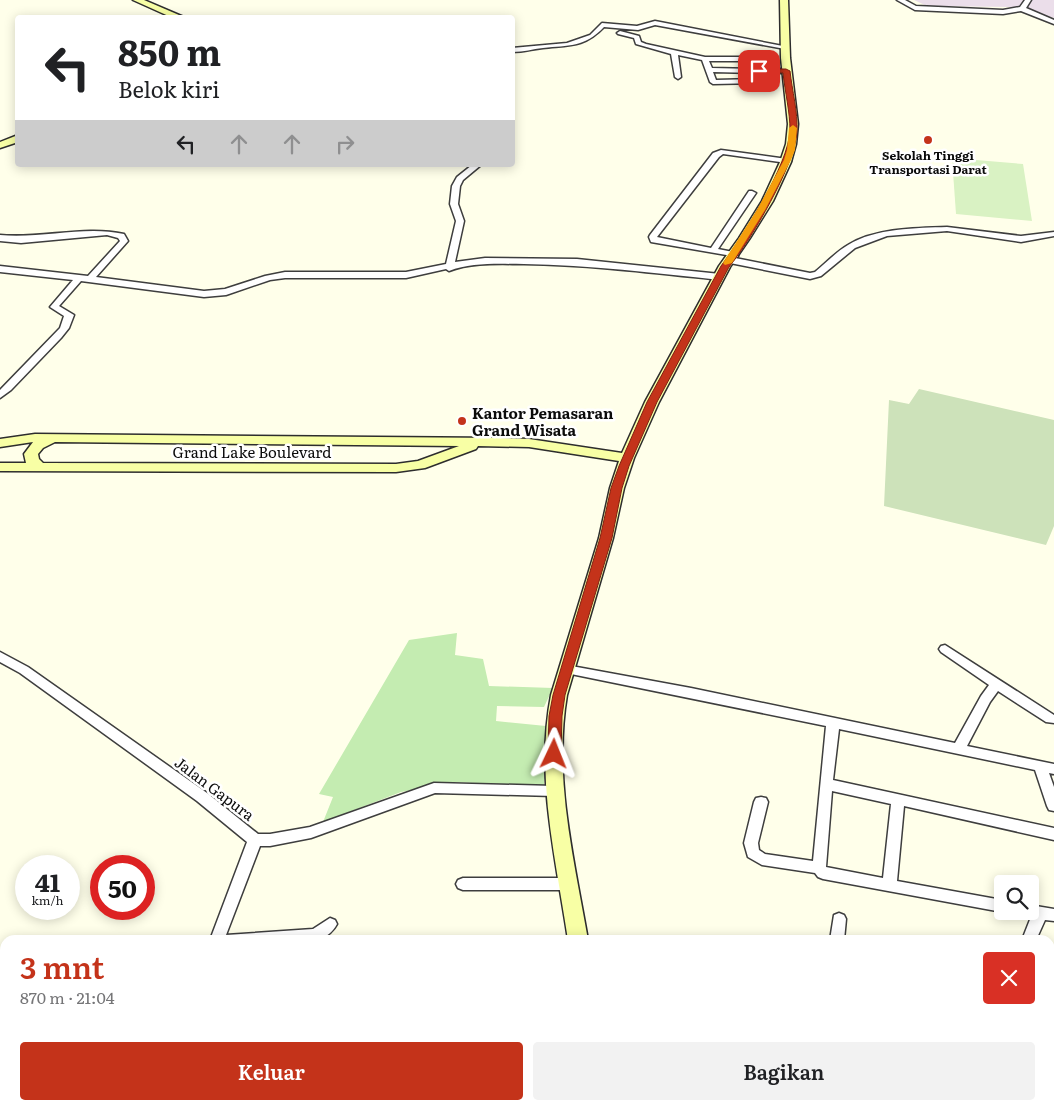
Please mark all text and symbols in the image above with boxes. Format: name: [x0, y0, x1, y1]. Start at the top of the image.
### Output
text: 850 m: [118, 25, 221, 77]
icon: left: [35, 35, 100, 100]
pin: [738, 50, 780, 92]
icon: arrive: [745, 57, 773, 85]
text: Belok kiri: [118, 72, 220, 105]
icon: left: [172, 130, 200, 158]
icon: ahead: [225, 130, 253, 158]
icon: ahead: [278, 130, 306, 158]
icon: right: [331, 130, 359, 158]
marker: Sekolah Tinggi Transportasi Darat: [922, 134, 934, 146]
place label: Sekolah Tinggi Transportasi Darat: [869, 146, 987, 178]
place label: Kantor Pemasaran Grand Wisata: [472, 401, 614, 441]
marker: Kantor Pemasaran Grand Wisata: [456, 415, 468, 427]
street label: Grand Lake Boulevard: [172, 440, 332, 463]
position arrow: [527, 727, 579, 779]
street label: Jalan Gapura: [170, 750, 261, 826]
speed limit sign: 50: [90, 855, 155, 920]
text: 41: [35, 863, 60, 900]
map controls: [994, 875, 1039, 920]
button: search: [994, 875, 1039, 920]
text: km/h: [32, 891, 63, 909]
text: 3 mnt: [20, 944, 104, 988]
button: close: [983, 952, 1035, 1004]
text: 870 m · 21:04: [20, 985, 114, 1009]
button: Keluar: [20, 1042, 523, 1100]
button: Bagikan: [533, 1042, 1035, 1100]

